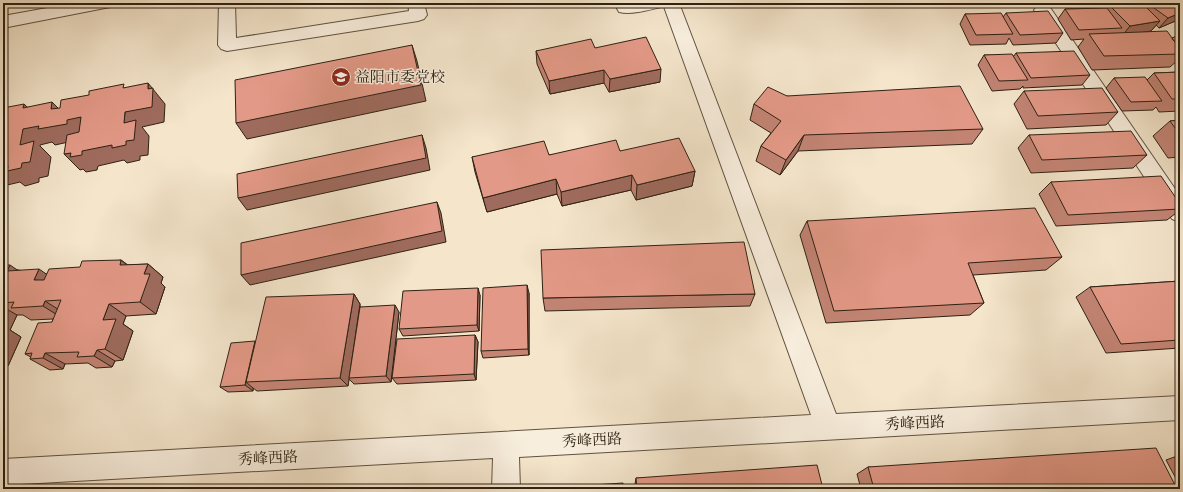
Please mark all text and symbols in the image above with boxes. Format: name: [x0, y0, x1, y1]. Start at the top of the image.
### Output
school or university icon: 益阳市委党校: [330, 66, 352, 88]
place label: 益阳市委党校: [355, 67, 445, 87]
street label: 秀峰西路: [885, 411, 945, 435]
street label: 秀峰西路: [562, 428, 622, 452]
street label: 秀峰西路: [238, 446, 298, 470]

